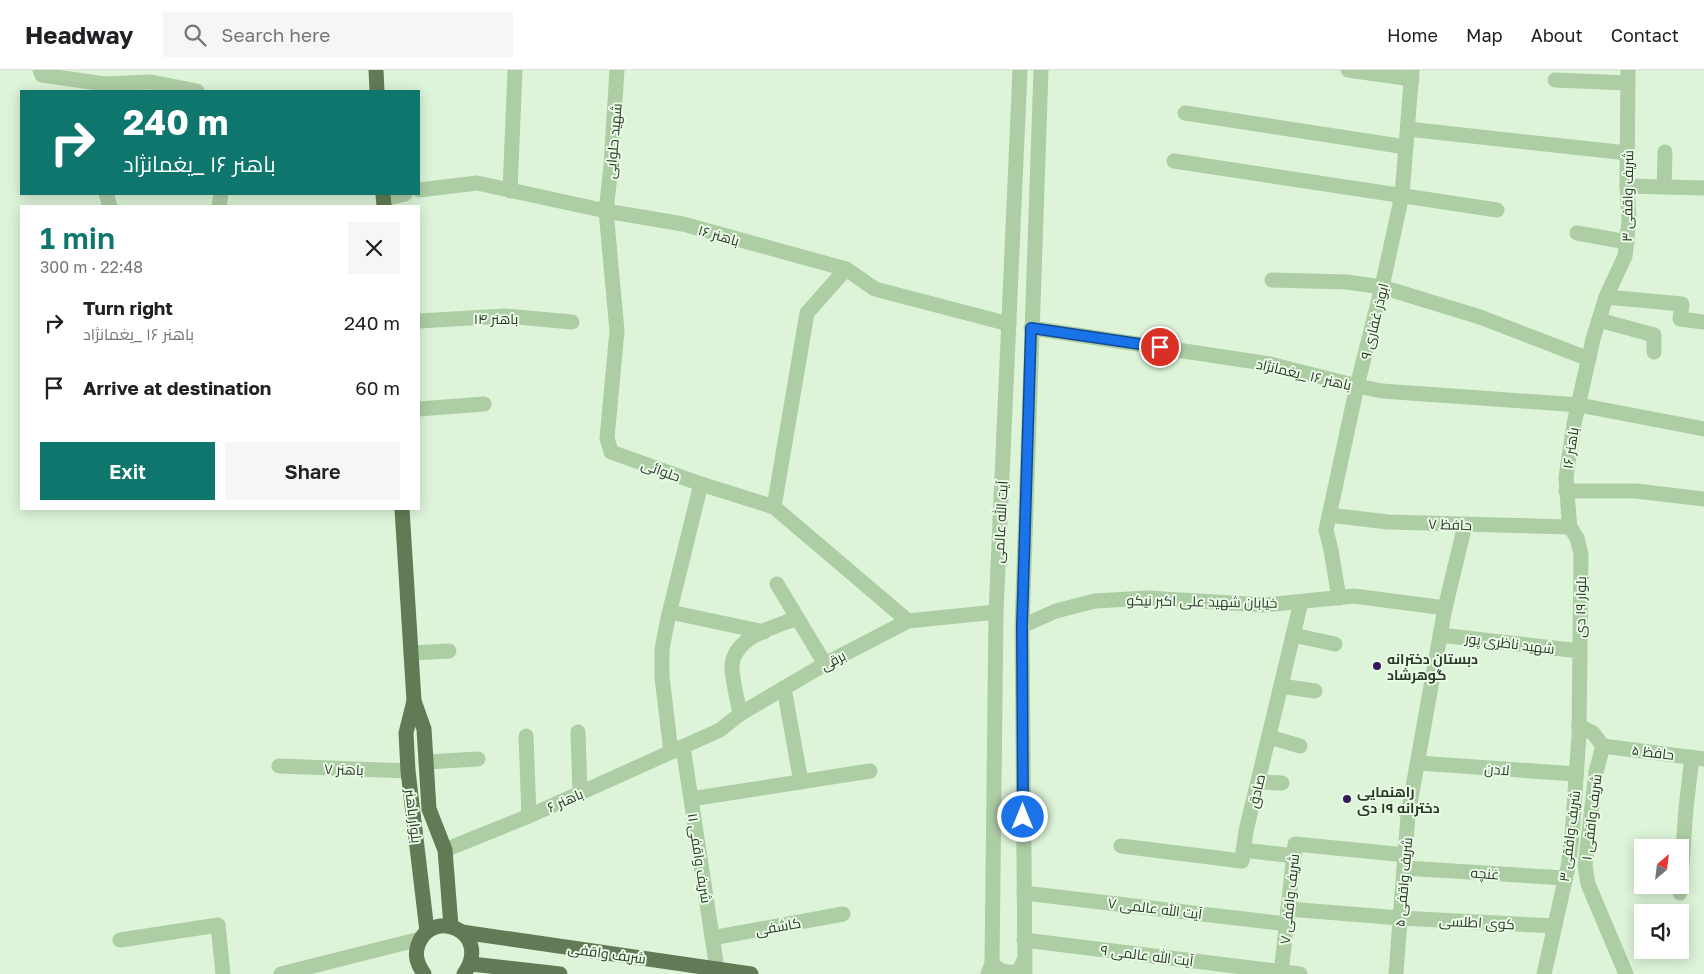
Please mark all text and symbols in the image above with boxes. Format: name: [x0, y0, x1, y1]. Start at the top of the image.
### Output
search box: [163, 12, 513, 57]
text: Headway: [25, 20, 133, 49]
icon: search: [181, 21, 209, 49]
text: Search here: [221, 23, 330, 46]
text: Home: [1387, 24, 1438, 46]
text: Map: [1466, 24, 1503, 46]
text: About: [1531, 24, 1583, 46]
text: Contact: [1611, 24, 1679, 46]
text: 240 m: [123, 101, 228, 143]
street label: شهید حلوایی: [601, 102, 625, 180]
icon: right: [40, 110, 105, 175]
text: باهنر ۱۶ _یغمانژاد: [123, 150, 276, 177]
street label: شریف واقفی ۳: [1618, 150, 1636, 242]
text: 1 min: [40, 220, 115, 256]
street label: باهنر ۱۶: [697, 221, 741, 249]
button: close: [348, 222, 400, 274]
text: 300 m · 22:48: [40, 257, 143, 277]
street label: ابوذر غفاری ۹: [1356, 281, 1392, 361]
text: Turn right: [83, 296, 173, 319]
icon: right: [40, 309, 68, 337]
street label: باهنر ۱۴: [474, 310, 518, 327]
text: 240 m: [344, 311, 400, 334]
text: باهنر ۱۶ _یغمانژاد: [83, 324, 194, 344]
pin: [1139, 326, 1181, 368]
icon: arrive: [1146, 333, 1174, 361]
street label: باهنر ۱۶ _یغمانژاد: [1255, 355, 1353, 393]
icon: arrive: [40, 374, 68, 402]
text: Arrive at destination: [83, 376, 271, 399]
text: 60 m: [355, 376, 400, 399]
street label: باهنر ۱۶: [1558, 426, 1582, 470]
button: Exit: [40, 442, 215, 500]
button: Share: [225, 442, 400, 500]
street label: حلوائی: [639, 455, 683, 485]
street label: آیت الله عالمی: [989, 480, 1011, 564]
street label: حافظ ۷: [1428, 515, 1472, 533]
street label: بلوار ۱۹ دی: [1571, 576, 1589, 638]
street label: خیابان شهید علی اکبر نیکو: [1127, 591, 1277, 611]
street label: شهید ناظری پور: [1463, 629, 1556, 659]
street label: برقی: [818, 646, 848, 674]
place label: دبستان دخترانه گوهرشاد: [1387, 650, 1478, 684]
marker: دبستان دخترانه گوهرشاد: [1371, 660, 1383, 672]
street label: حافظ ۵: [1631, 741, 1675, 763]
street label: باهنر ۷: [324, 760, 364, 778]
street label: لادن: [1484, 760, 1510, 778]
street label: صادق: [1244, 772, 1269, 810]
street label: شریف وافقی ۱: [1577, 773, 1605, 861]
place label: راهنمایی دخترانه ۱۹ دی: [1357, 783, 1440, 817]
street label: باهنر ۶: [544, 785, 586, 815]
street label: بلوار باهنر: [402, 787, 426, 844]
street label: شریف وافقی ۳: [1555, 789, 1583, 883]
position arrow: [996, 790, 1048, 842]
marker: راهنمایی دخترانه ۱۹ دی: [1341, 793, 1353, 805]
street label: شریف واقفی ۱۱: [684, 812, 716, 904]
street label: شریف واقفی ۵: [1391, 836, 1415, 928]
north arrow: [1634, 839, 1689, 894]
map controls: [1634, 839, 1689, 959]
street label: شریف واقفی ۷: [1276, 853, 1302, 945]
street label: غنچه: [1470, 864, 1500, 884]
street label: آیت الله عالمی ۷: [1107, 894, 1203, 922]
button: sound: [1634, 904, 1689, 959]
street label: کوی اطلسی: [1439, 912, 1515, 932]
street label: کاشفی: [754, 914, 802, 938]
street label: شریف واقفی: [567, 939, 647, 967]
street label: آیت الله عالمی ۹: [1100, 941, 1195, 969]

